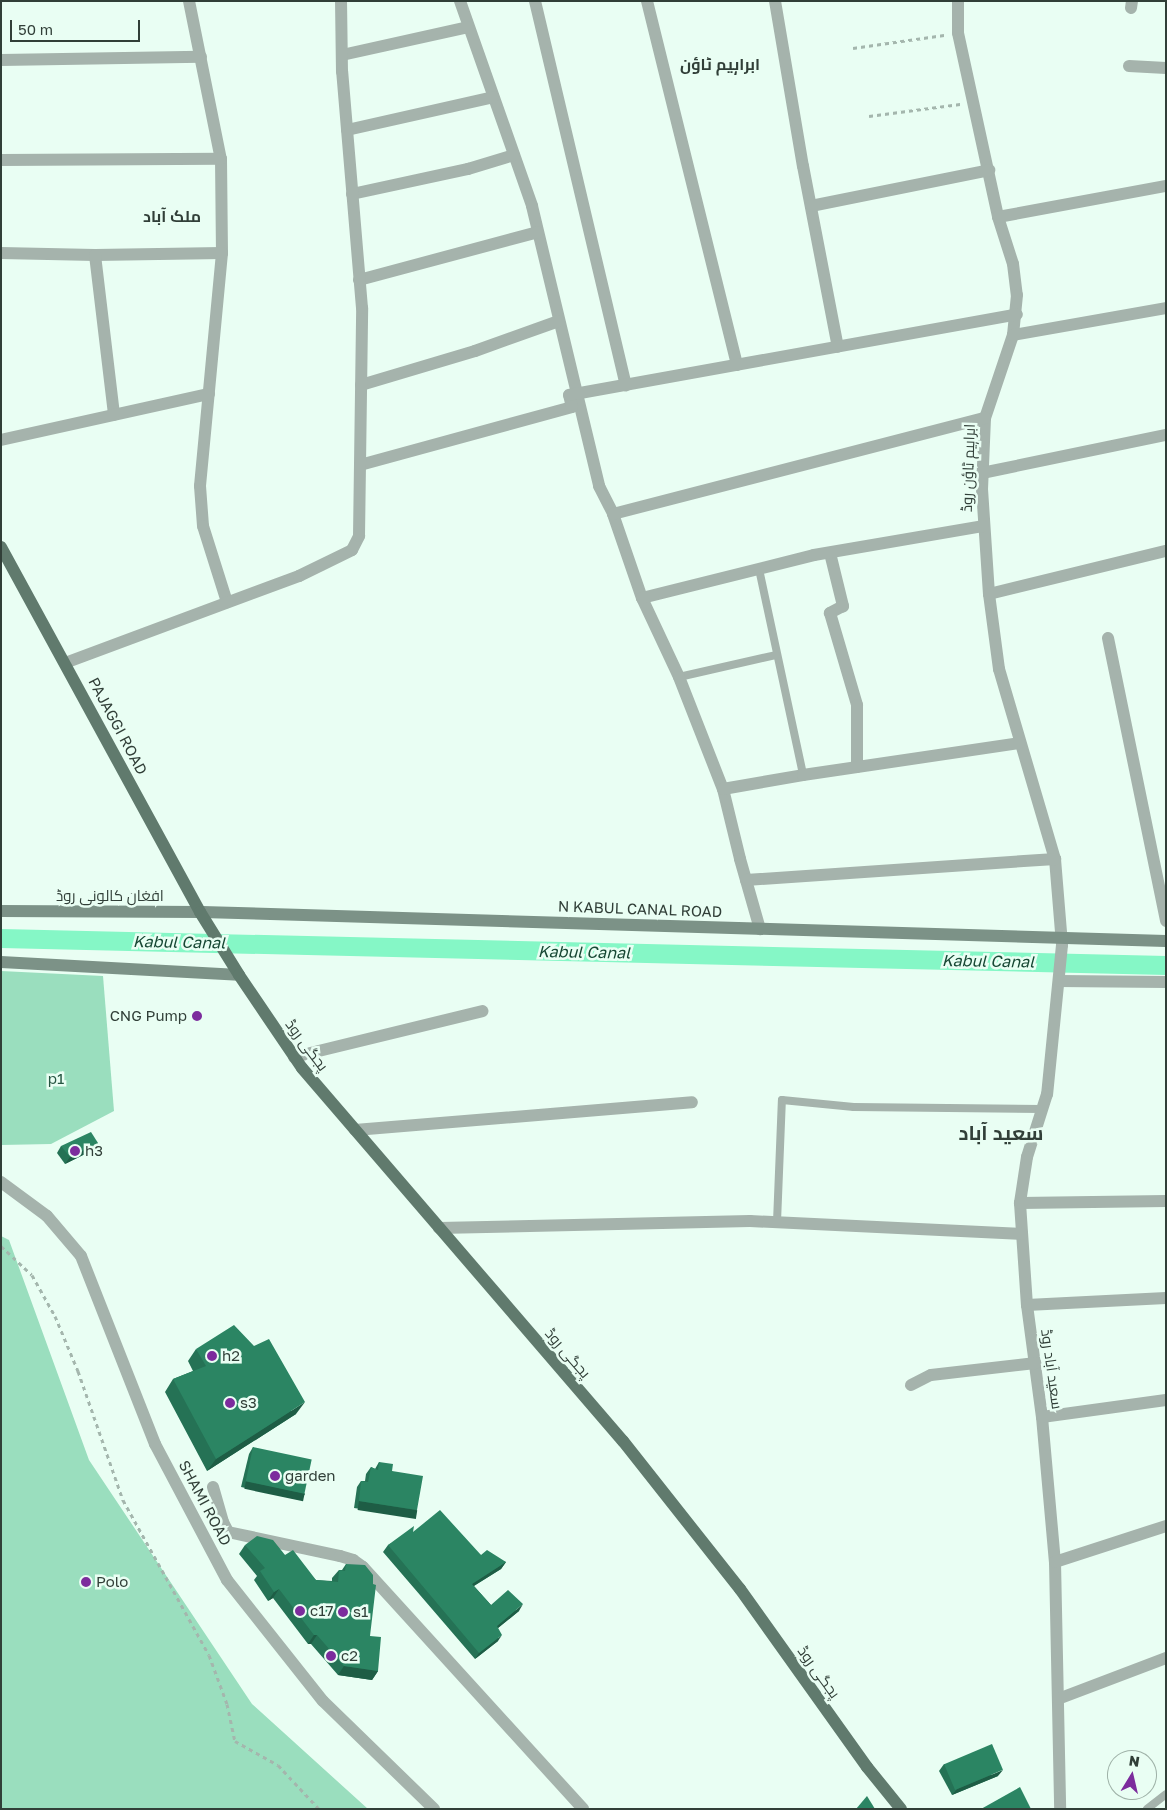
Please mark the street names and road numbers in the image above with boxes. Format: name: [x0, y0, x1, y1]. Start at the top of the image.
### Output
street label: ابراہیم ٹاؤن روڈ: [957, 424, 979, 512]
street label: PAJAGGI ROAD: [85, 674, 151, 778]
street label: افغان کالونی روڈ: [56, 887, 164, 905]
street label: N KABUL CANAL ROAD: [558, 897, 722, 921]
street label: پجگی روڈ: [282, 1016, 332, 1074]
street label: پجگی روڈ: [542, 1324, 594, 1382]
street label: سعید آباد روڈ: [1037, 1328, 1067, 1410]
street label: SHAMI ROAD: [175, 1457, 235, 1549]
street label: پجگی روڈ: [794, 1642, 844, 1702]

